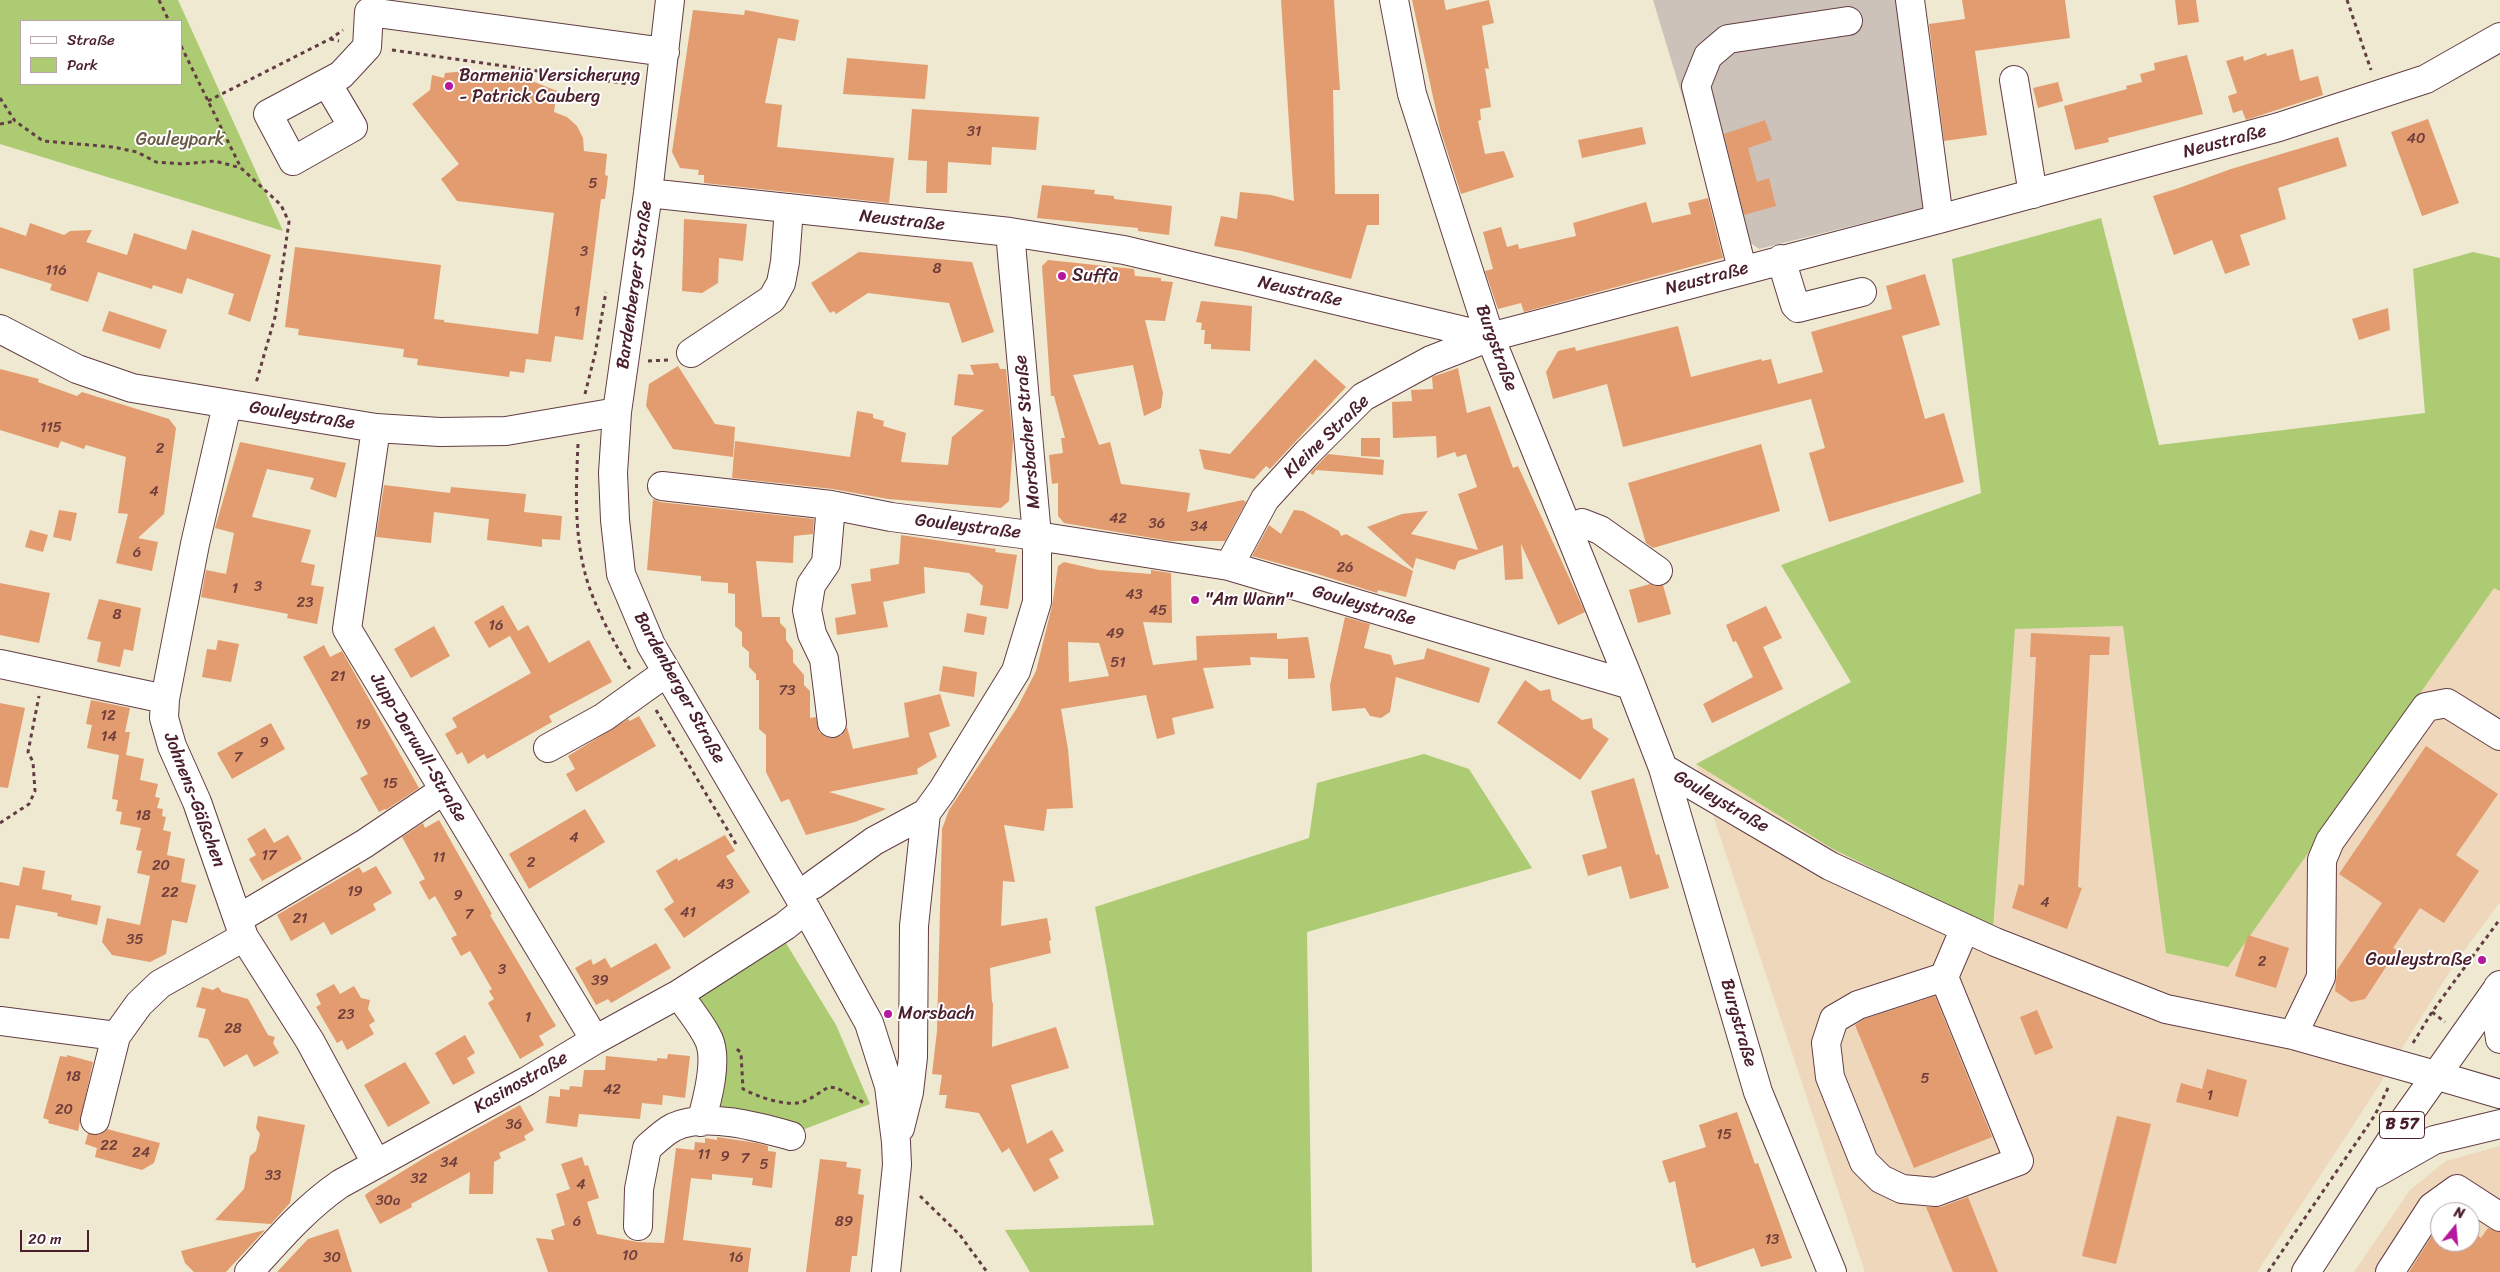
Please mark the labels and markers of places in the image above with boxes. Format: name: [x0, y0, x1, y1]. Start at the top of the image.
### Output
place label: Barmenia Versicherung - Patrick Cauberg: [459, 65, 640, 108]
marker: Barmenia Versicherung - Patrick Cauberg: [443, 80, 455, 92]
place label: Suffa: [1072, 265, 1118, 287]
marker: Suffa: [1056, 270, 1068, 282]
place label: "Am Wann": [1205, 589, 1292, 611]
marker: "Am Wann": [1189, 594, 1201, 606]
place label: Gouleystraße: [2366, 949, 2472, 971]
marker: Gouleystraße: [2476, 954, 2488, 966]
place label: Morsbach: [898, 1003, 975, 1025]
marker: Morsbach: [882, 1008, 894, 1020]

